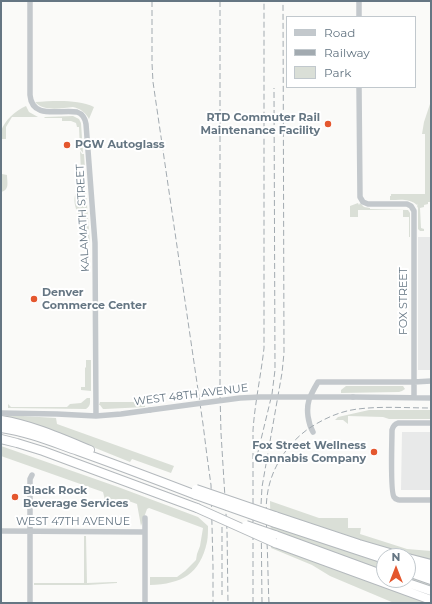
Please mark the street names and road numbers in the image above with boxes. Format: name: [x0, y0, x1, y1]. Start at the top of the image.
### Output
street label: KALAMATH STREET: [74, 164, 92, 272]
street label: FOX STREET: [397, 267, 411, 335]
street label: WEST 48TH AVENUE: [133, 381, 249, 409]
street label: WEST 47TH AVENUE: [16, 515, 130, 529]

